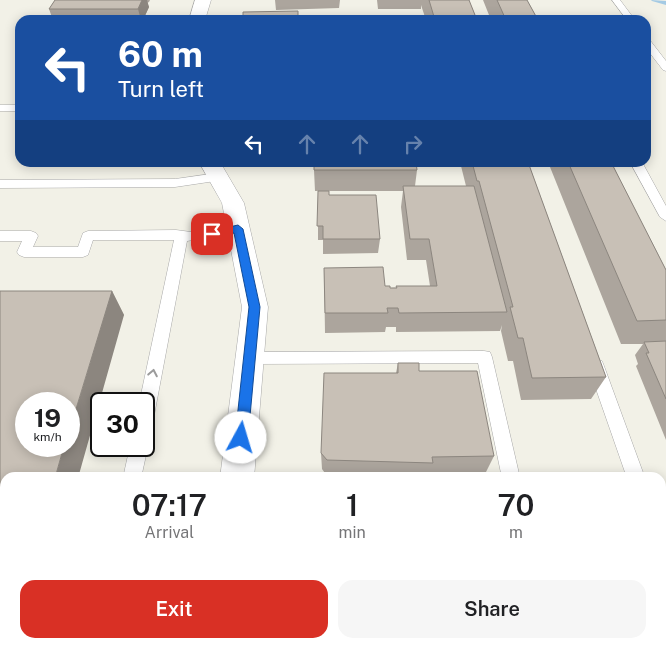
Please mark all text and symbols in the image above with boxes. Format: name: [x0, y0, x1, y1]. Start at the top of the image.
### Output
text: 60 m: [118, 34, 203, 75]
icon: left: [35, 35, 100, 100]
text: Turn left: [118, 76, 204, 102]
icon: left: [240, 130, 268, 158]
icon: ahead: [293, 130, 321, 158]
icon: ahead: [346, 130, 374, 158]
icon: right: [399, 130, 427, 158]
pin: [191, 213, 233, 255]
icon: arrive: [198, 220, 226, 248]
one-way arrow: [148, 369, 158, 377]
speed limit sign: 30: [90, 392, 155, 457]
text: 19: [34, 403, 61, 433]
position arrow: [214, 411, 266, 463]
text: km/h: [33, 430, 62, 444]
text: 07:17: [132, 487, 207, 523]
text: 1: [346, 487, 358, 523]
text: 70: [497, 487, 534, 523]
text: Arrival: [145, 523, 194, 542]
text: min: [339, 523, 366, 542]
text: m: [509, 523, 523, 542]
button: Exit: [20, 580, 328, 638]
button: Share: [338, 580, 646, 638]

